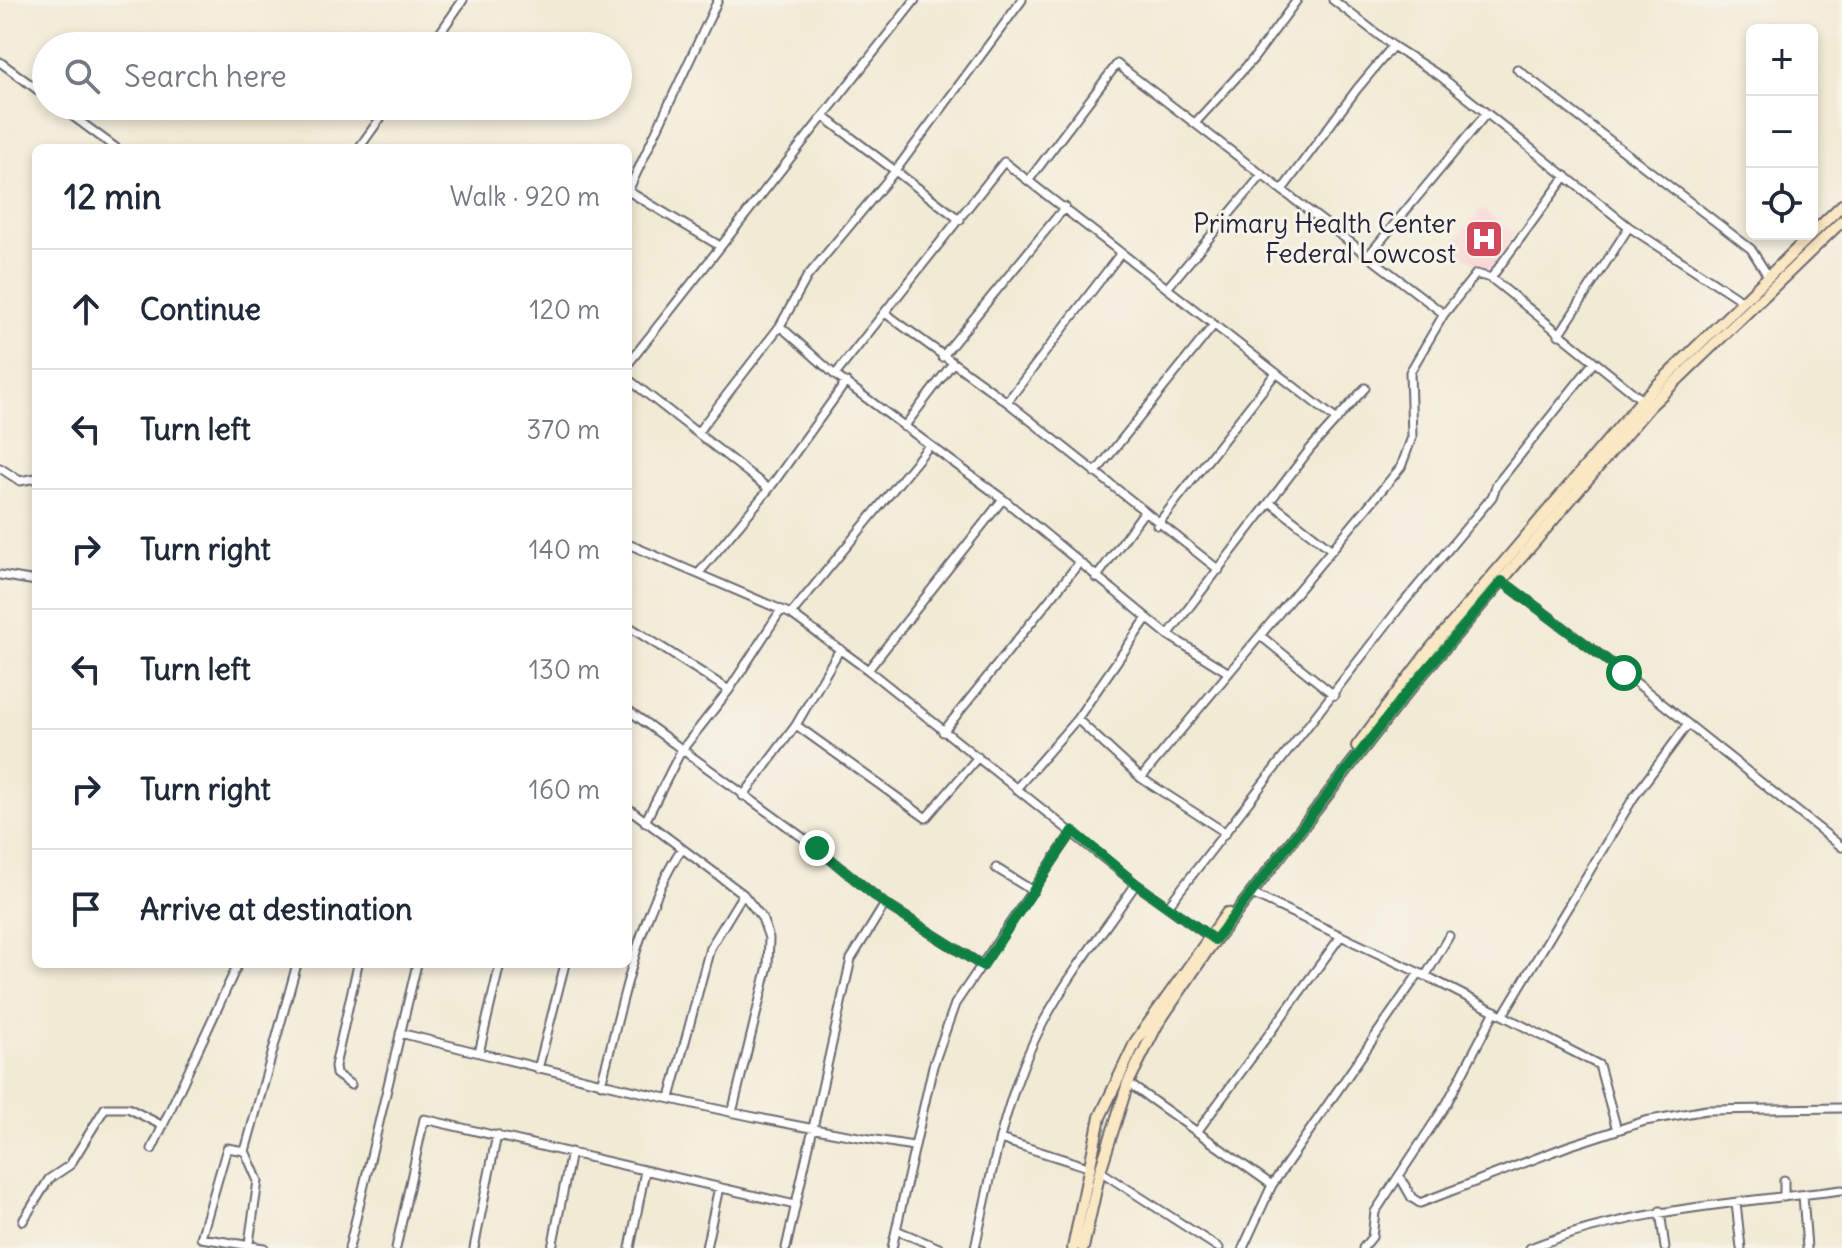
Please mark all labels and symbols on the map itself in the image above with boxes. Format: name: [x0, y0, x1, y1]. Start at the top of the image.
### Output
place label: Primary Health Center Federal Lowcost: [1193, 207, 1456, 270]
hospital icon: Primary Health Center Federal Lowcost: [1463, 218, 1505, 260]
route start: [1606, 655, 1642, 691]
route end: [799, 830, 835, 866]

